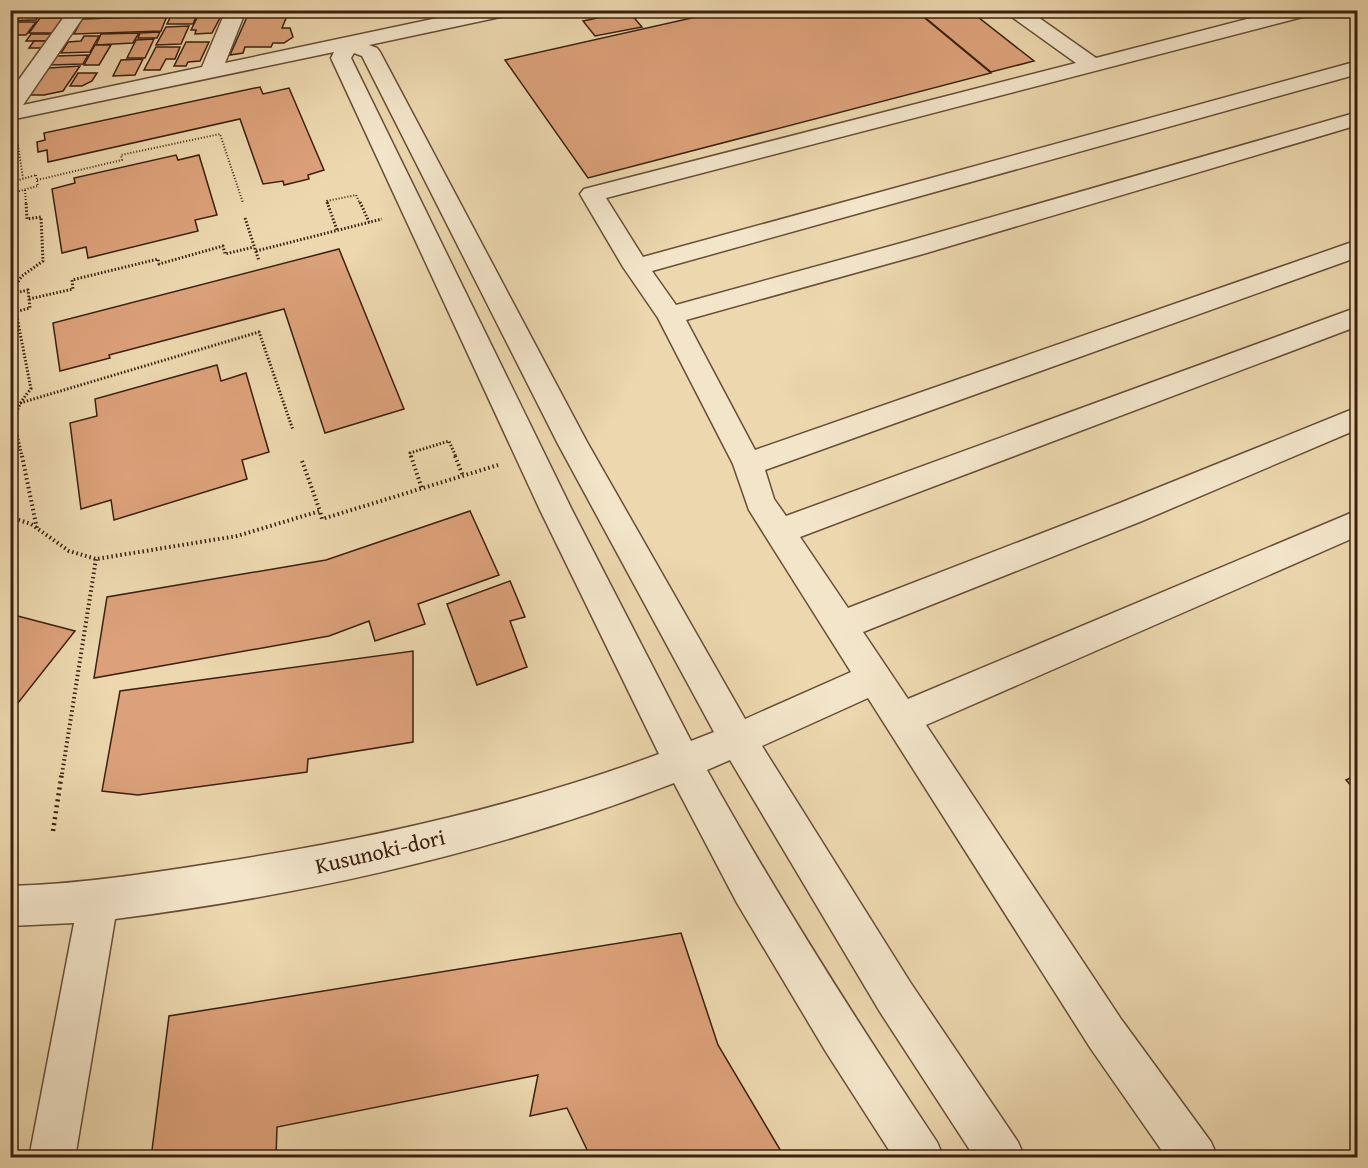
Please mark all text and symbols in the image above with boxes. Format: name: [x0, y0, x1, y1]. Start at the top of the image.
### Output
street label: Kusunoki-dori: [312, 821, 448, 881]

